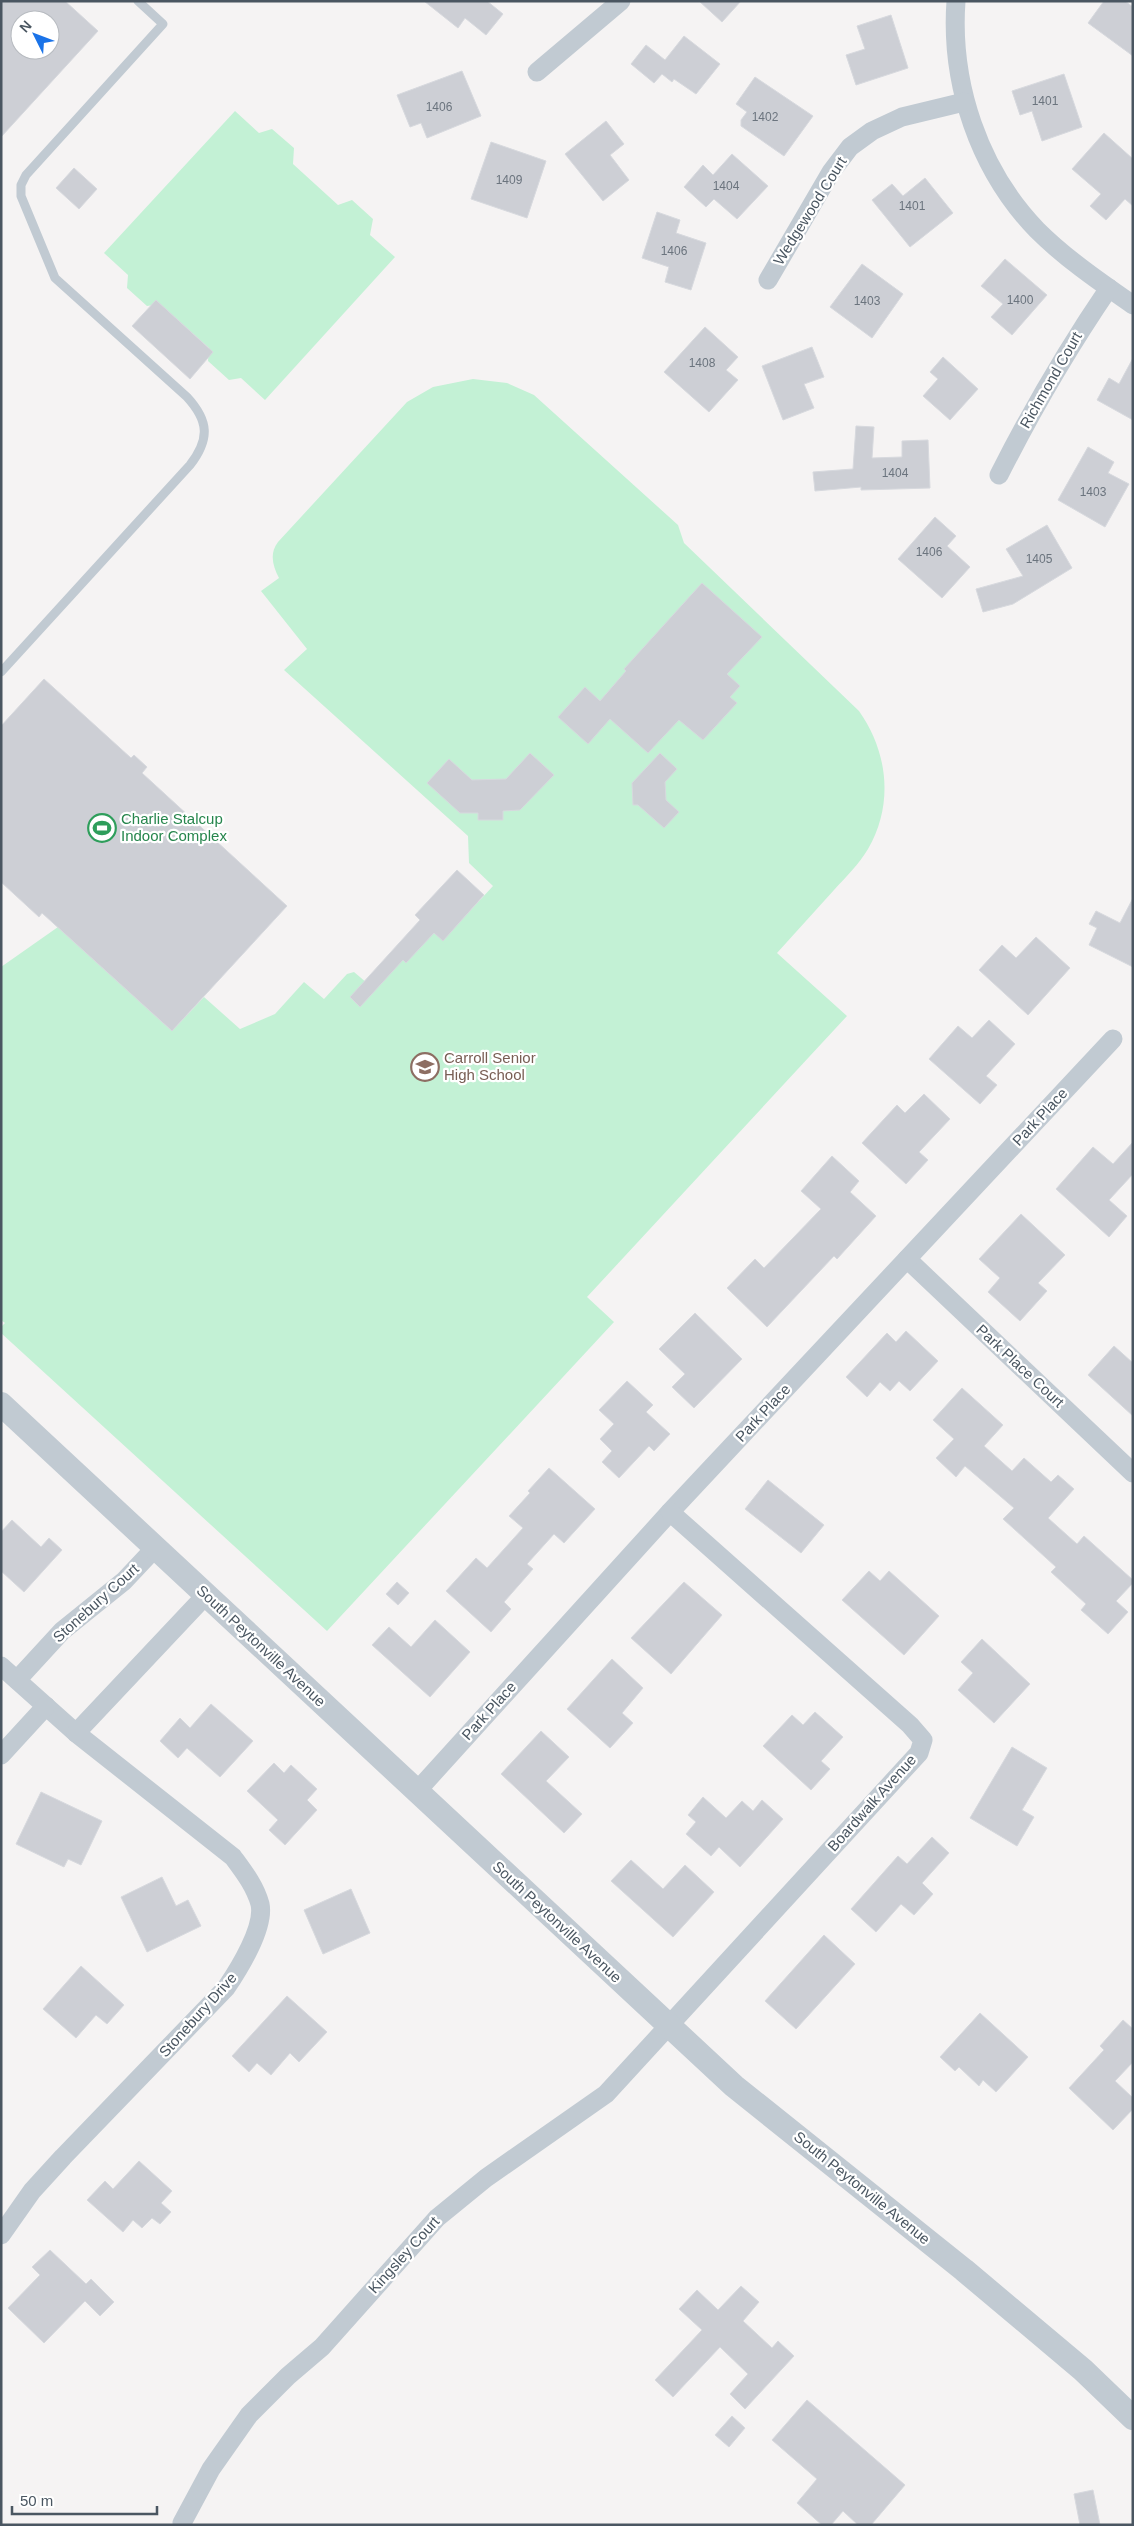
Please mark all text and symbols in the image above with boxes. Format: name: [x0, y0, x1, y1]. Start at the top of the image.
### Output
north arrow: [10, 10, 60, 60]
text: N: [16, 17, 35, 35]
house number: 1401: [1032, 94, 1059, 108]
house number: 1406: [426, 100, 453, 114]
house number: 1402: [752, 110, 779, 124]
street label: Wedgewood Court: [770, 153, 850, 268]
house number: 1409: [496, 173, 523, 187]
house number: 1404: [713, 179, 740, 193]
house number: 1401: [899, 199, 926, 213]
house number: 1406: [661, 244, 688, 258]
house number: 1400: [1007, 293, 1034, 307]
house number: 1403: [854, 294, 881, 308]
street label: Richmond Court: [1016, 328, 1085, 431]
house number: 1408: [689, 356, 716, 370]
house number: 1404: [882, 466, 909, 480]
house number: 1403: [1080, 485, 1107, 499]
house number: 1406: [916, 545, 943, 559]
house number: 1405: [1026, 552, 1053, 566]
place label: Charlie Stalcup Indoor Complex: [121, 810, 227, 844]
sports icon: Charlie Stalcup Indoor Complex: [87, 813, 117, 843]
place label: Carroll Senior High School: [444, 1049, 536, 1083]
school or university icon: Carroll Senior High School: [410, 1052, 440, 1082]
street label: Park Place: [1009, 1084, 1071, 1149]
street label: Park Place Court: [973, 1321, 1068, 1411]
street label: Park Place: [732, 1380, 794, 1445]
street label: Stonebury Court: [49, 1559, 143, 1645]
street label: South Peytonville Avenue: [193, 1581, 329, 1710]
street label: Park Place: [458, 1678, 519, 1743]
street label: Boardwalk Avenue: [824, 1751, 919, 1854]
street label: South Peytonville Avenue: [489, 1857, 625, 1986]
street label: Stonebury Drive: [155, 1969, 240, 2060]
street label: South Peytonville Avenue: [791, 2128, 934, 2248]
street label: Kingsley Court: [365, 2212, 443, 2297]
scale bar: [12, 2484, 158, 2516]
text: 50 m: [20, 2492, 53, 2509]

